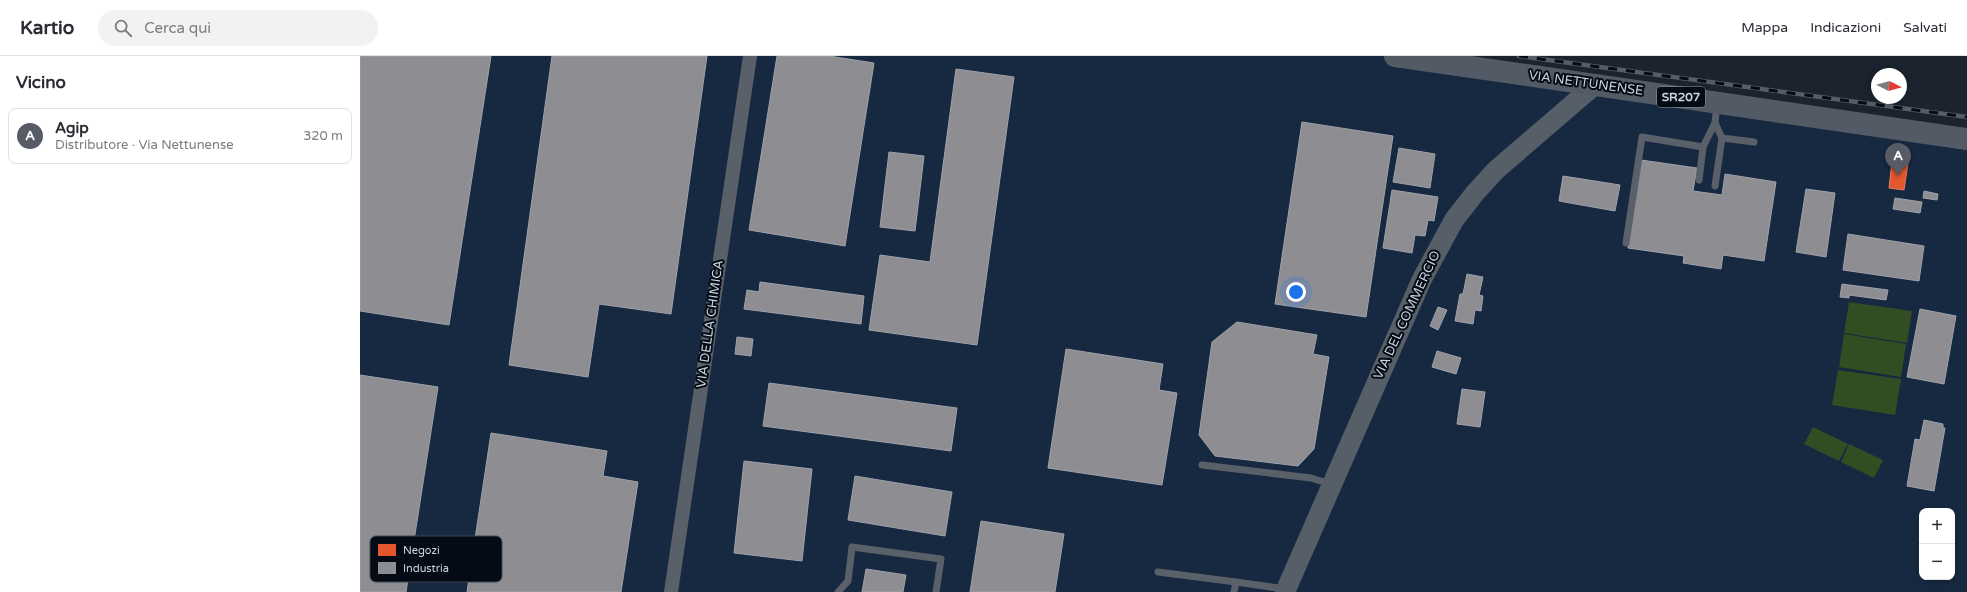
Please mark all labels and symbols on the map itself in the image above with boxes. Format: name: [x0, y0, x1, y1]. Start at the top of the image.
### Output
street label: VIA NETTUNENSE: [1528, 67, 1644, 99]
north arrow: [1871, 68, 1907, 104]
road number: SR207: [1657, 87, 1705, 107]
pin: A: [1885, 143, 1911, 176]
street label: VIA DEL COMMERCIO: [1370, 248, 1444, 382]
street label: VIA DELLA CHIMICA: [693, 259, 727, 389]
your location: [1286, 282, 1306, 302]
legend: [370, 536, 502, 582]
text: Negozi: [403, 544, 440, 557]
text: Industria: [403, 562, 449, 575]

